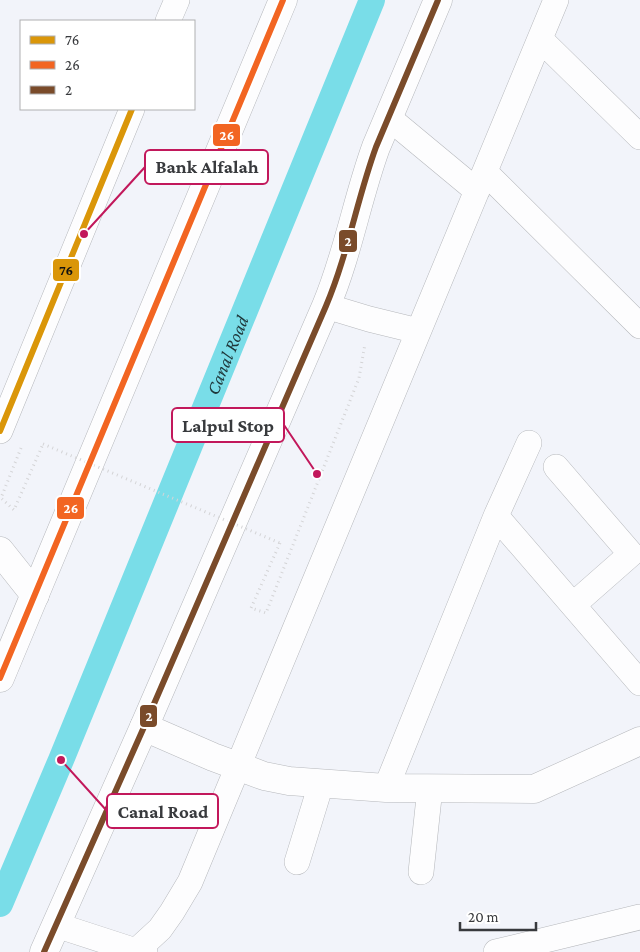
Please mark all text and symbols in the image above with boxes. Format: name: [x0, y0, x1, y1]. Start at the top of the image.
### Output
legend: [20, 20, 195, 110]
text: 76: [65, 32, 79, 48]
text: 26: [65, 57, 80, 73]
text: 2: [65, 82, 72, 98]
line badge: 26: [212, 123, 241, 147]
text: 26: [220, 127, 234, 143]
callout: Bank Alfalah: [145, 150, 268, 184]
text: Bank Alfalah: [155, 156, 259, 177]
line badge: 2: [338, 229, 358, 253]
text: 2: [344, 233, 352, 249]
line badge: 76: [52, 258, 80, 282]
text: 76: [59, 262, 73, 278]
water label: Canal Road: [202, 312, 253, 398]
callout: Lalpul Stop: [172, 408, 284, 442]
text: Lalpul Stop: [182, 415, 274, 436]
line badge: 26: [56, 496, 85, 520]
text: 26: [64, 500, 78, 516]
line badge: 2: [139, 704, 158, 728]
text: 2: [145, 708, 153, 724]
callout: Canal Road: [107, 794, 218, 828]
text: Canal Road: [118, 801, 209, 822]
scale bar: [460, 900, 536, 932]
text: 20 m: [468, 909, 499, 925]

